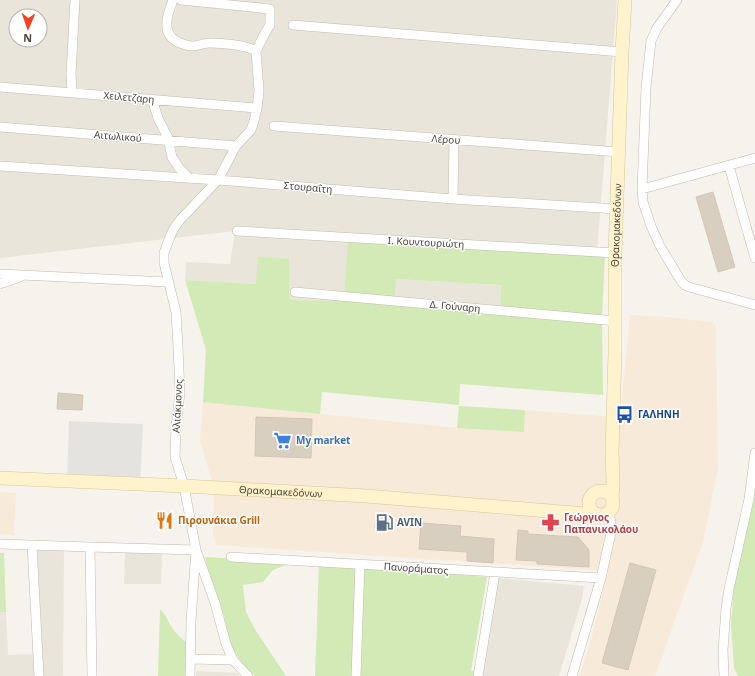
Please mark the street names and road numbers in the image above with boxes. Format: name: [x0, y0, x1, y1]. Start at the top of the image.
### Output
street label: Χειλετζαρη: [103, 88, 155, 106]
street label: Αιτωλικού: [94, 127, 142, 145]
street label: Λέρου: [431, 131, 461, 147]
street label: Στουραΐτη: [283, 178, 333, 196]
street label: Θρακομακεδόνων: [608, 183, 624, 267]
street label: Ι. Κουντουριώτη: [387, 233, 465, 251]
street label: Δ. Γούναρη: [429, 297, 481, 315]
street label: Αλιάκμονος: [169, 378, 185, 433]
street label: Θρακομακεδόνων: [239, 482, 323, 501]
street label: Πανοράματος: [383, 559, 449, 577]

